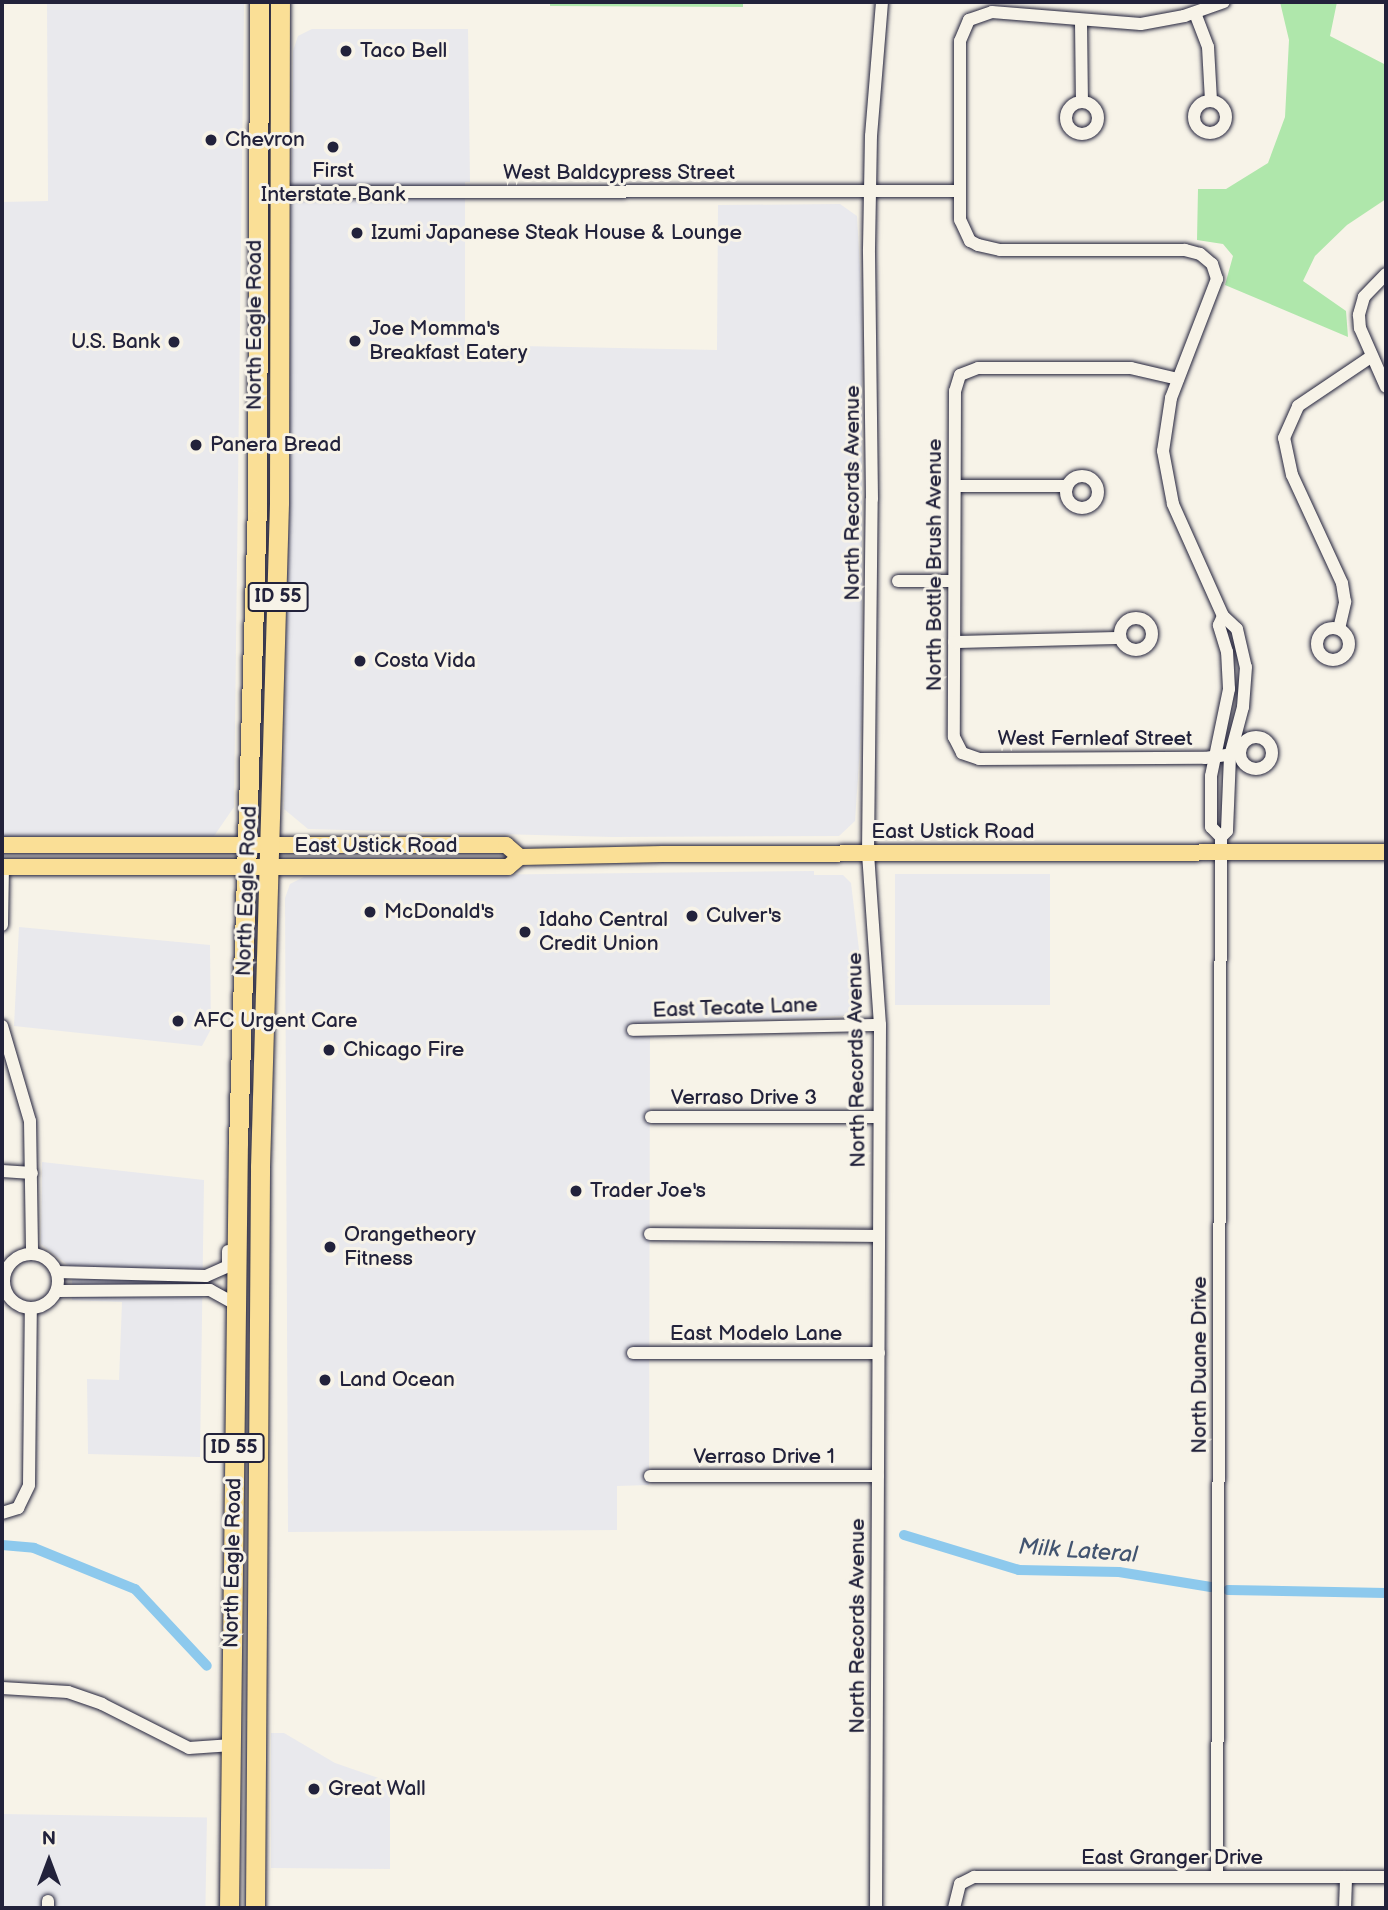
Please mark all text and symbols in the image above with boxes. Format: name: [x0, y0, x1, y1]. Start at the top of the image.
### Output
place label: Taco Bell: [360, 38, 447, 64]
marker: Taco Bell: [338, 43, 354, 59]
place label: Chevron: [225, 127, 305, 153]
marker: Chevron: [203, 132, 219, 148]
marker: First Interstate Bank: [325, 139, 341, 155]
place label: First Interstate Bank: [261, 158, 405, 208]
street label: West Baldcypress Street: [503, 160, 735, 186]
place label: Izumi Japanese Steak House & Lounge: [371, 220, 744, 246]
marker: Izumi Japanese Steak House & Lounge: [349, 225, 365, 241]
street label: North Eagle Road: [242, 240, 268, 410]
place label: Joe Momma's Breakfast Eatery: [369, 316, 527, 366]
place label: U.S. Bank: [71, 329, 160, 355]
marker: Joe Momma's Breakfast Eatery: [347, 333, 363, 349]
marker: U.S. Bank: [166, 334, 182, 350]
street label: North Records Avenue: [840, 385, 866, 601]
place label: Panera Bread: [210, 432, 341, 458]
marker: Panera Bread: [188, 437, 204, 453]
street label: North Bottle Brush Avenue: [922, 439, 948, 691]
road number: ID 55: [246, 582, 310, 612]
place label: Costa Vida: [374, 648, 476, 674]
marker: Costa Vida: [352, 653, 368, 669]
street label: West Fernleaf Street: [997, 726, 1193, 752]
street label: North Eagle Road: [231, 805, 263, 977]
street label: East Ustick Road: [871, 819, 1035, 845]
street label: East Ustick Road: [294, 833, 458, 859]
place label: McDonald's: [384, 899, 494, 925]
place label: Culver's: [706, 903, 782, 929]
marker: McDonald's: [362, 904, 378, 920]
place label: Idaho Central Credit Union: [539, 907, 668, 957]
marker: Culver's: [684, 908, 700, 924]
marker: Idaho Central Credit Union: [517, 924, 533, 940]
street label: North Records Avenue: [843, 952, 871, 1168]
street label: East Tecate Lane: [652, 993, 818, 1023]
place label: AFC Urgent Care: [194, 1008, 357, 1034]
marker: AFC Urgent Care: [168, 1011, 188, 1031]
place label: Chicago Fire: [343, 1037, 464, 1063]
marker: Chicago Fire: [321, 1042, 337, 1058]
street label: Verraso Drive 3: [671, 1085, 817, 1111]
place label: Trader Joe's: [590, 1178, 707, 1204]
marker: Trader Joe's: [568, 1183, 584, 1199]
place label: Orangetheory Fitness: [344, 1222, 476, 1272]
marker: Orangetheory Fitness: [322, 1239, 338, 1255]
street label: North Duane Drive: [1187, 1276, 1213, 1454]
street label: East Modelo Lane: [670, 1321, 842, 1347]
place label: Land Ocean: [339, 1367, 455, 1393]
marker: Land Ocean: [317, 1372, 333, 1388]
road number: ID 55: [202, 1432, 266, 1464]
street label: Verraso Drive 1: [693, 1444, 835, 1470]
street label: North Eagle Road: [219, 1478, 247, 1648]
street label: North Records Avenue: [845, 1518, 871, 1734]
water label: Milk Lateral: [1018, 1533, 1138, 1569]
place label: Great Wall: [328, 1776, 427, 1802]
marker: Great Wall: [306, 1781, 322, 1797]
north arrow: [14, 1826, 84, 1896]
text: N: [42, 1828, 56, 1851]
street label: East Granger Drive: [1081, 1845, 1263, 1871]

